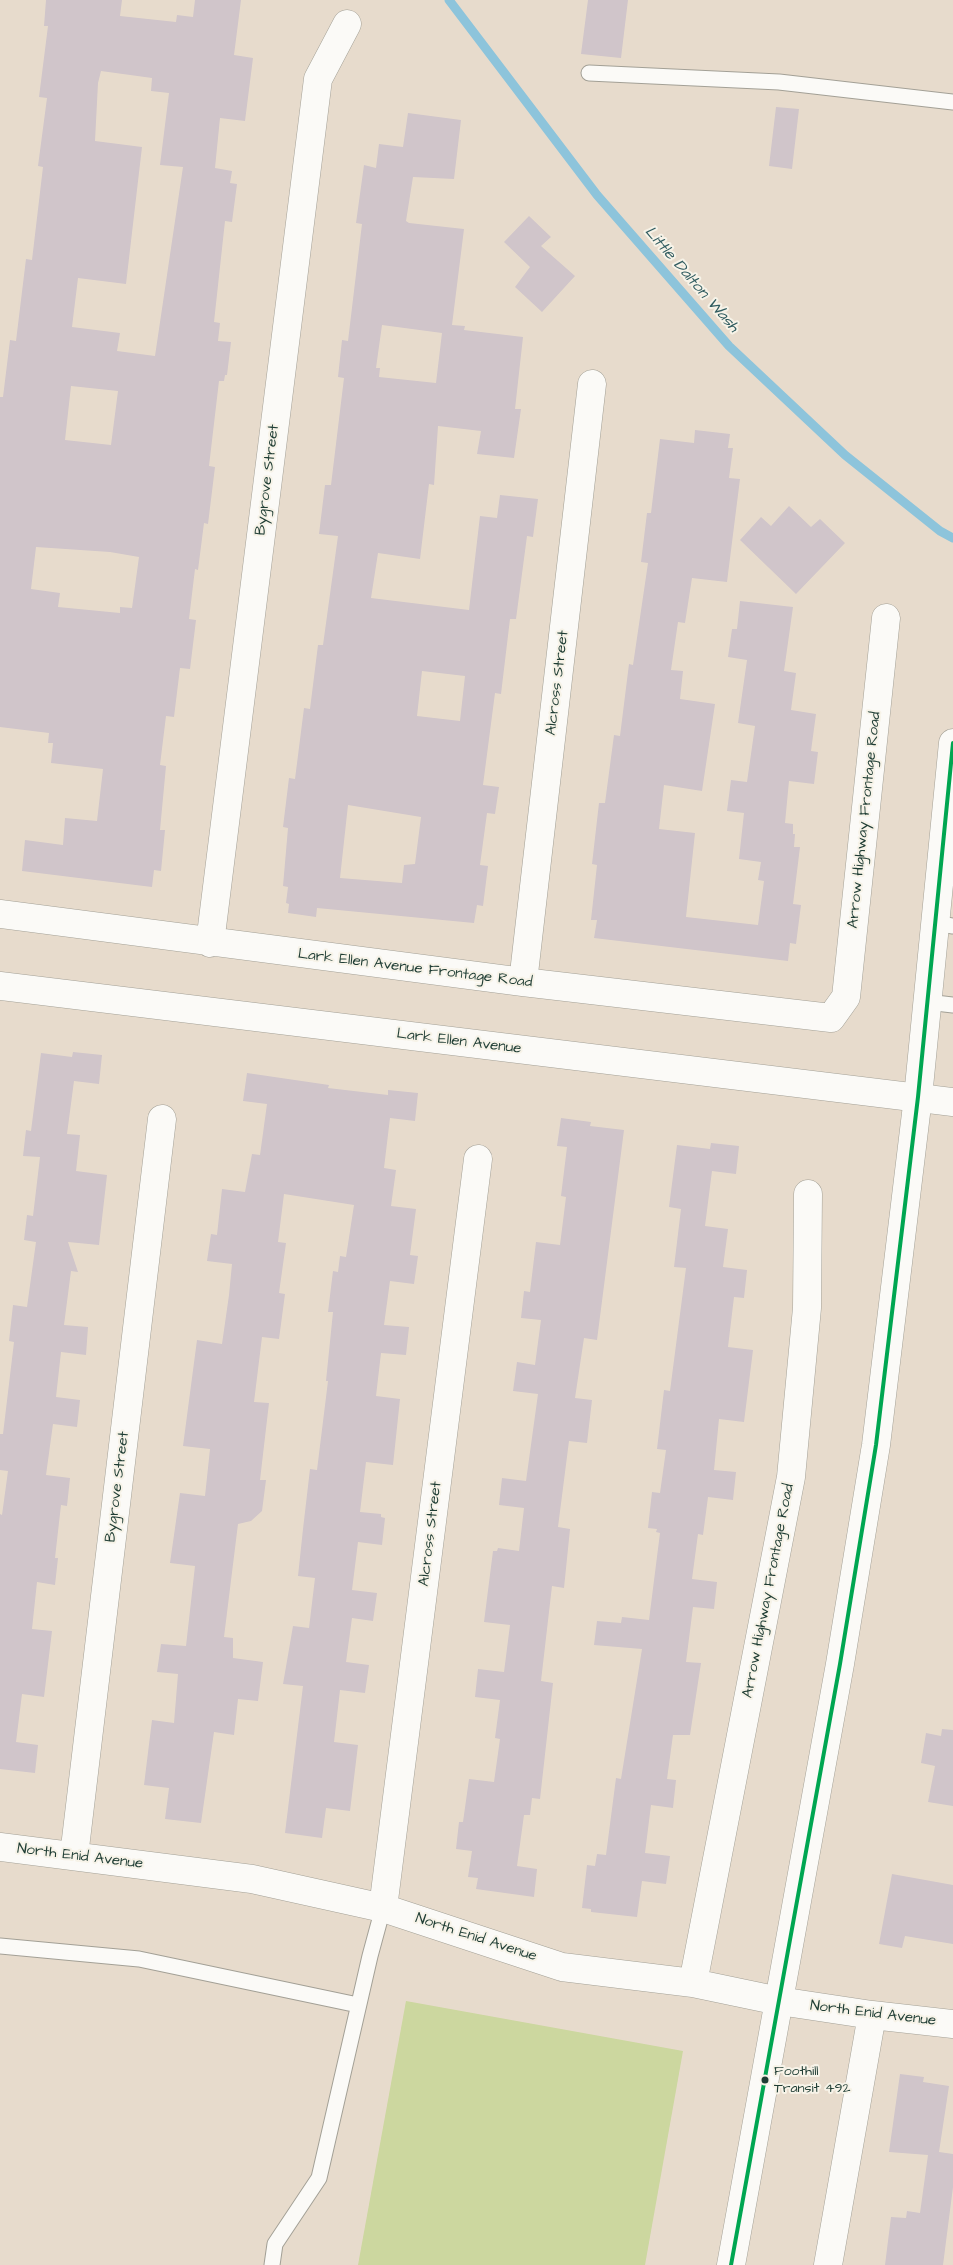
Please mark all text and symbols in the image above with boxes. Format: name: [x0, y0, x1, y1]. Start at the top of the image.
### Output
water label: Little Dalton Wash: [640, 223, 742, 337]
street label: Bygrove Street: [252, 424, 284, 536]
street label: Alcross Street: [543, 630, 573, 736]
street label: Arrow Highway Frontage Road: [845, 711, 885, 929]
street label: Lark Ellen Avenue Frontage Road: [297, 946, 533, 992]
street label: Lark Ellen Avenue: [396, 1025, 522, 1059]
street label: Bygrove Street: [102, 1431, 134, 1543]
street label: Alcross Street: [416, 1481, 446, 1587]
street label: Arrow Highway Frontage Road: [739, 1482, 799, 1700]
street label: North Enid Avenue: [16, 1840, 144, 1874]
street label: North Enid Avenue: [413, 1910, 539, 1966]
street label: North Enid Avenue: [809, 1997, 937, 2031]
place label: Foothill Transit 492: [774, 2064, 850, 2096]
marker: Foothill Transit 492: [760, 2075, 770, 2085]

